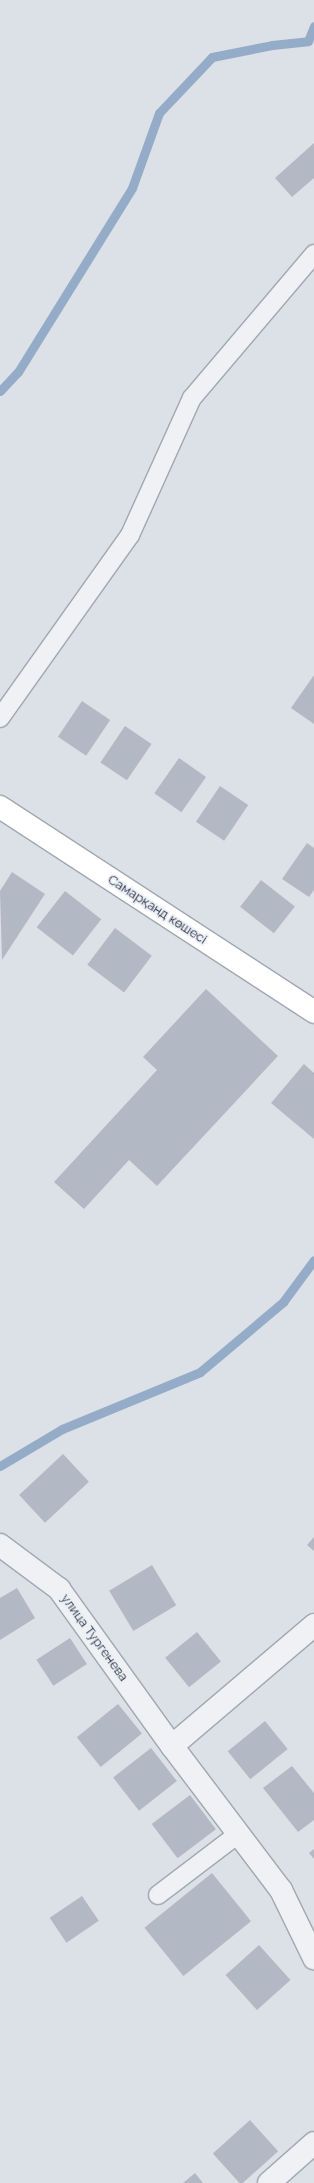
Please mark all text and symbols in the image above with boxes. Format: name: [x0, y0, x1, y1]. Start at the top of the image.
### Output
street label: Самарқанд көшесі: [105, 872, 209, 948]
street label: улица Тургенева: [57, 1591, 131, 1685]

